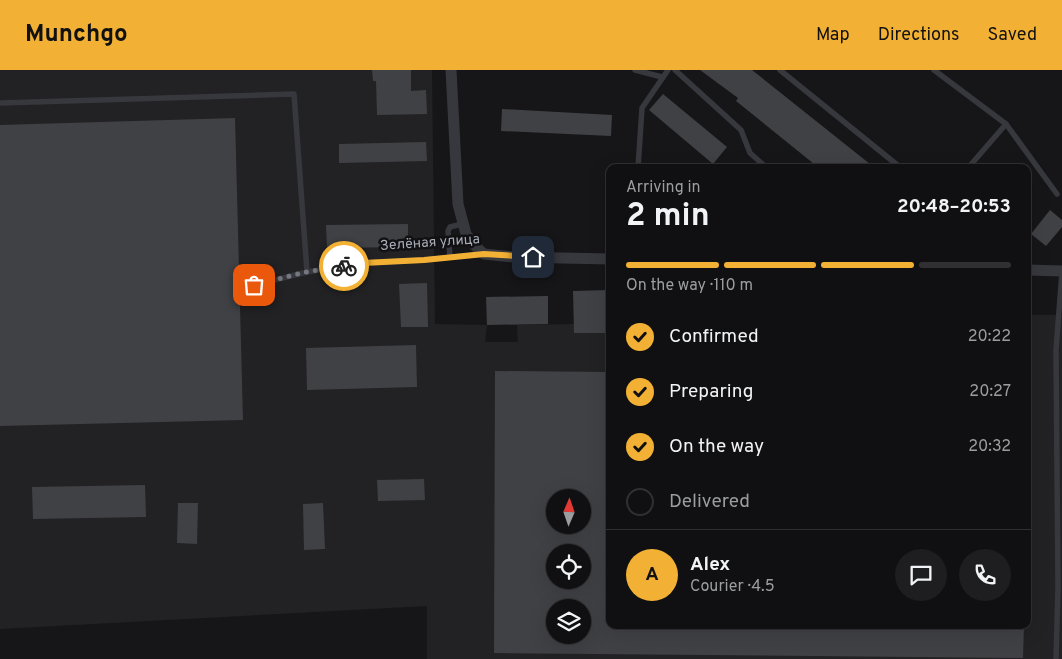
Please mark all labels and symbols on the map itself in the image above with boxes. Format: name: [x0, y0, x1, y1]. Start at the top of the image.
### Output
street label: Зелёная улица: [380, 231, 480, 255]
pin: [512, 236, 554, 278]
courier: [319, 241, 369, 291]
pin: [233, 264, 275, 306]
north arrow: [546, 489, 591, 534]

